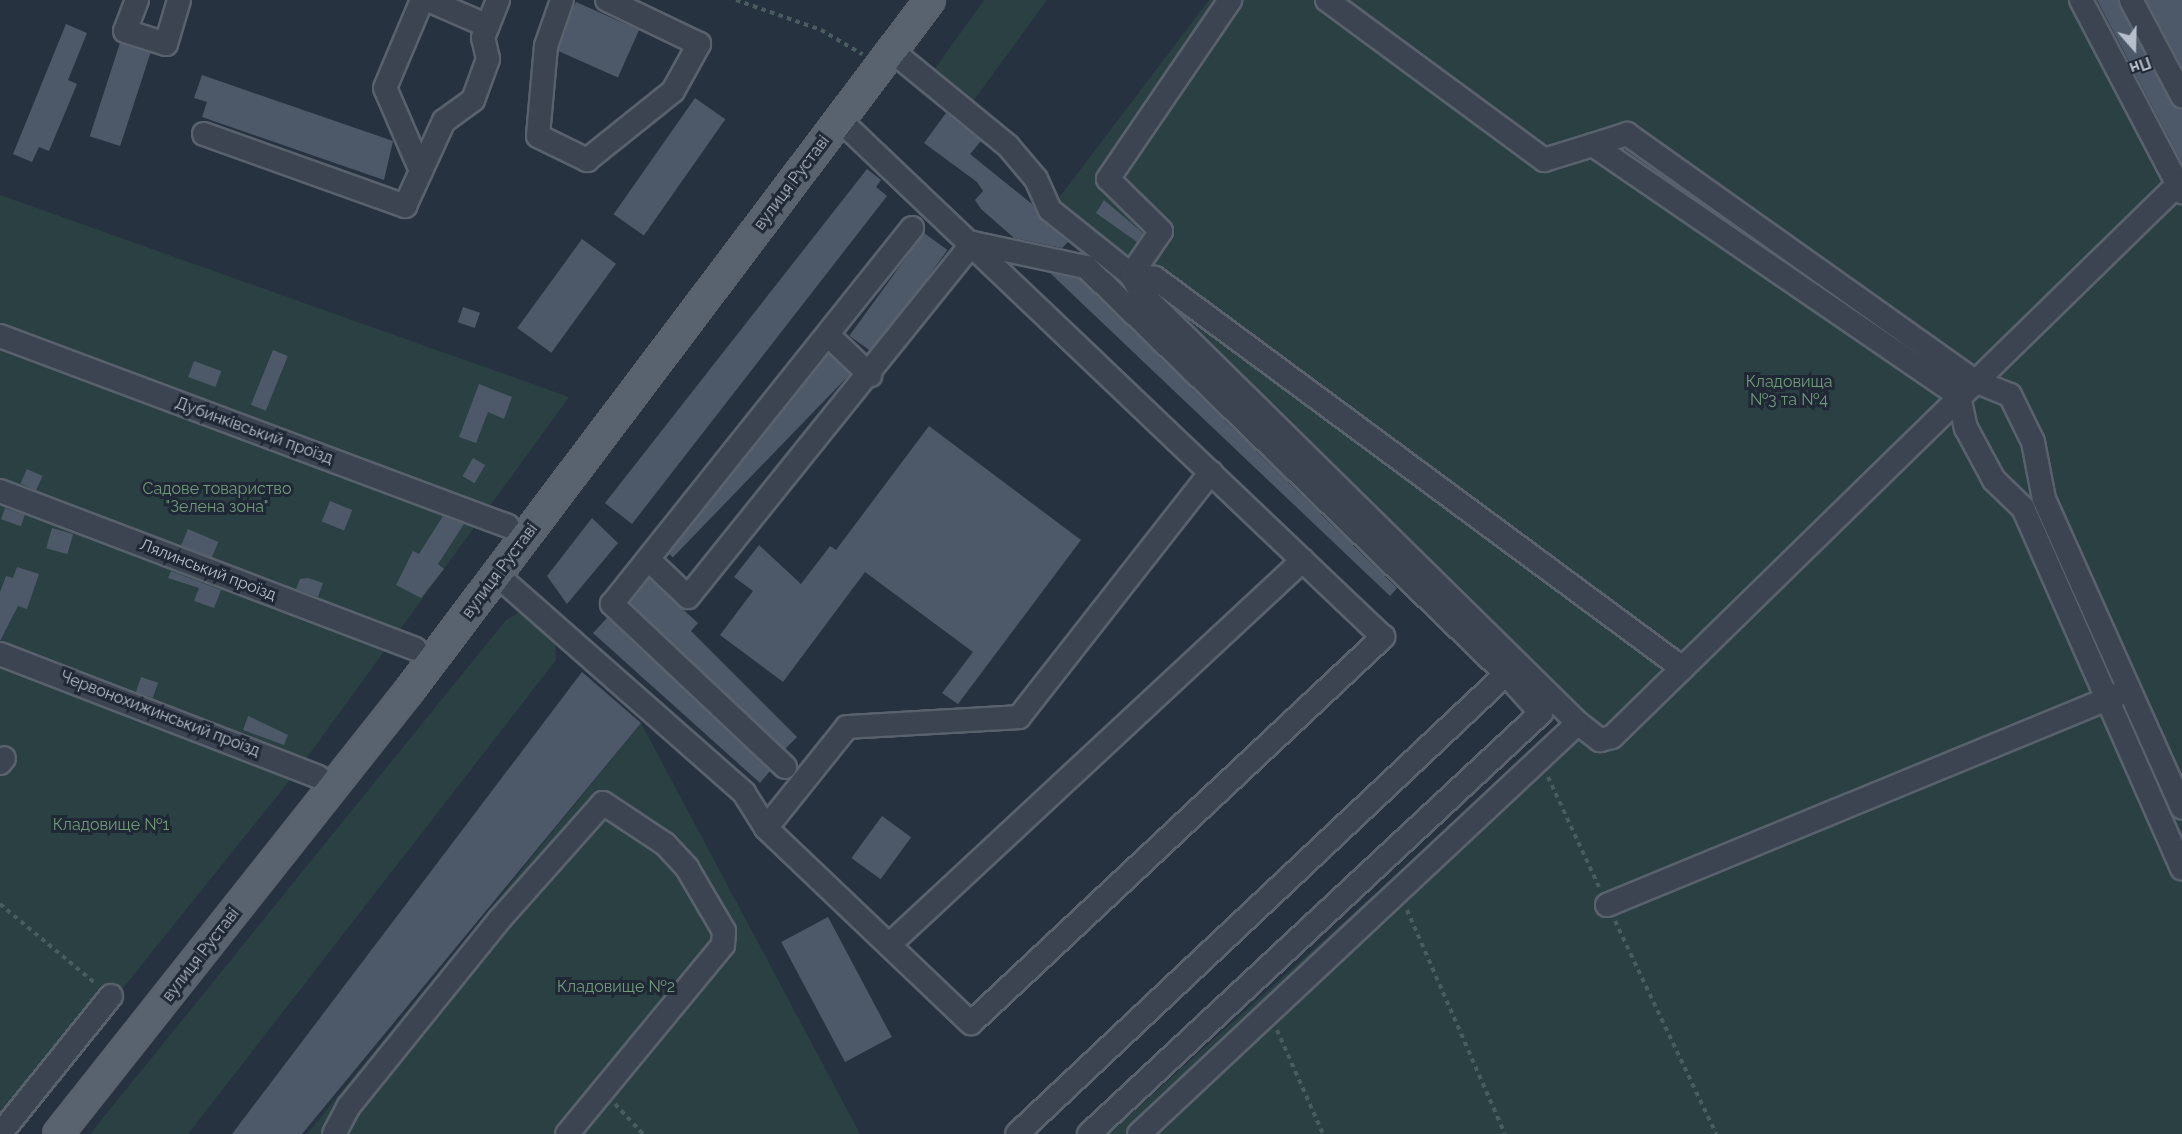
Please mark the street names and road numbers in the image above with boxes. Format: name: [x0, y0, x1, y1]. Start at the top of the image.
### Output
street label: вулиця Руставі: [750, 132, 834, 234]
street label: Дубинківський проїзд: [173, 394, 335, 468]
street label: вулиця Руставі: [458, 520, 542, 622]
street label: Лялинський проїзд: [137, 535, 279, 605]
street label: Червонохижинський проїзд: [58, 667, 262, 761]
street label: вулиця Руставі: [159, 905, 243, 1005]

